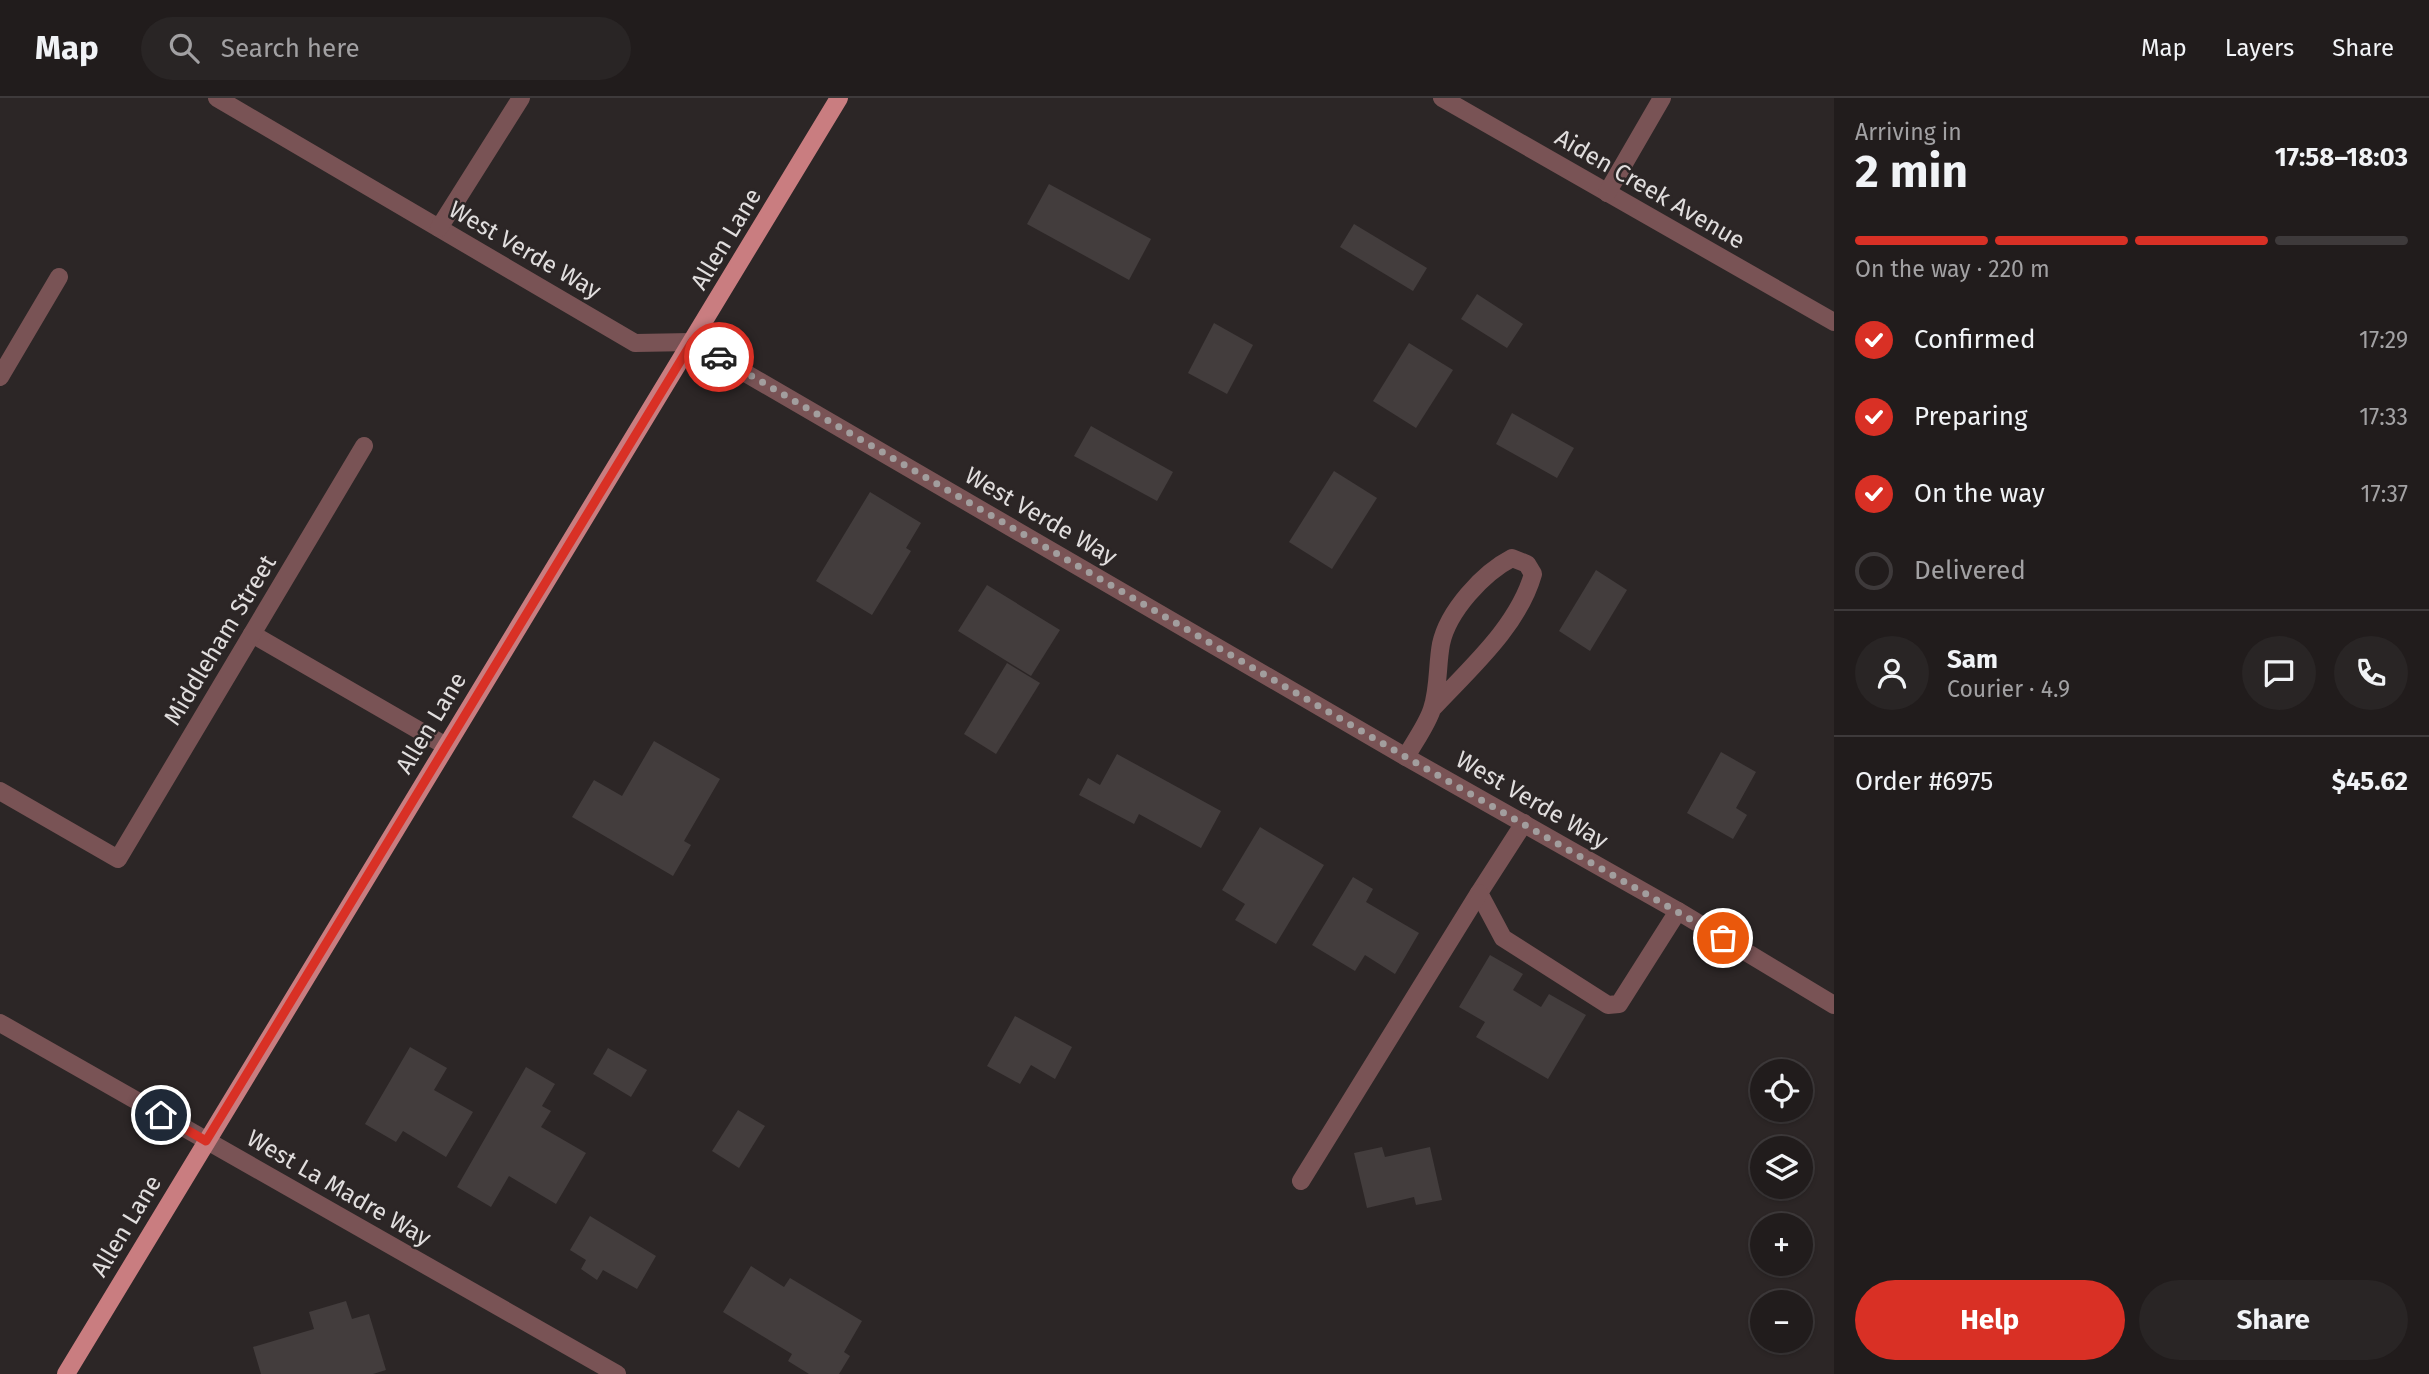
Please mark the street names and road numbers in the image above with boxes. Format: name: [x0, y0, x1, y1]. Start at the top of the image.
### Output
street label: Aiden Creek Avenue: [1550, 123, 1750, 255]
street label: Allen Lane: [685, 183, 767, 295]
street label: West Verde Way: [444, 195, 606, 305]
street label: West Verde Way: [960, 461, 1122, 571]
street label: Middleham Street: [158, 550, 282, 730]
street label: Allen Lane: [390, 667, 472, 779]
street label: West Verde Way: [1451, 745, 1613, 855]
street label: West La Madre Way: [242, 1124, 436, 1252]
street label: Allen Lane: [85, 1170, 167, 1282]

